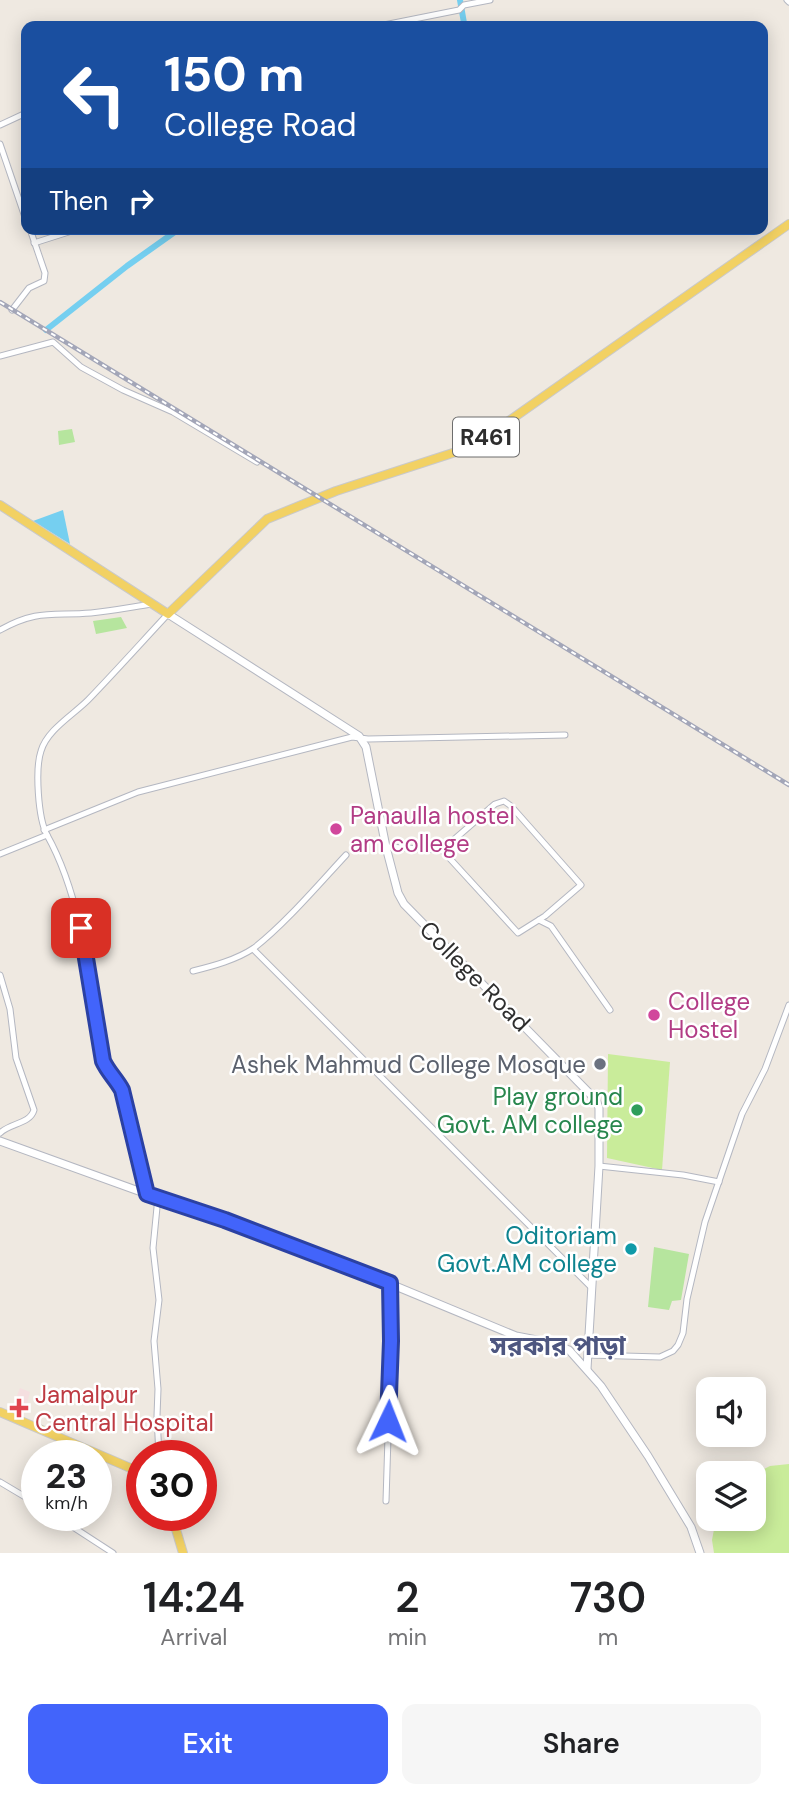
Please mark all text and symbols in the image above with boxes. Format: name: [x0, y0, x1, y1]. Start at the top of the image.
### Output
text: 150 m: [164, 42, 304, 106]
icon: left: [49, 49, 140, 140]
text: College Road: [164, 104, 357, 146]
icon: right: [122, 182, 160, 220]
text: Then: [49, 184, 108, 218]
road number: R461: [453, 418, 519, 457]
place label: Panaulla hostel am college: [350, 800, 515, 859]
marker: Panaulla hostel am college: [328, 821, 344, 837]
pin: [51, 898, 111, 958]
icon: arrive: [62, 909, 100, 947]
street label: College Road: [413, 914, 537, 1038]
place label: College Hostel: [668, 986, 750, 1045]
marker: College Hostel: [646, 1007, 662, 1023]
place label: Ashek Mahmud College Mosque: [231, 1049, 586, 1080]
marker: Ashek Mahmud College Mosque: [592, 1056, 608, 1072]
place label: Play ground Govt. AM college: [437, 1081, 623, 1140]
marker: Play ground Govt. AM college: [629, 1102, 645, 1118]
place label: Oditoriam Govt.AM college: [437, 1220, 617, 1279]
marker: Oditoriam Govt.AM college: [623, 1241, 639, 1257]
district label: সরকার পাড়া: [489, 1329, 626, 1363]
map controls: [696, 1377, 766, 1531]
button: sound: [696, 1377, 766, 1447]
place label: Jamalpur Central Hospital: [35, 1379, 214, 1438]
position arrow: [351, 1384, 425, 1458]
marker: Jamalpur Central Hospital: [9, 1398, 29, 1418]
speed limit sign: 30: [126, 1440, 217, 1531]
text: 23: [46, 1453, 87, 1499]
button: layers: [696, 1461, 766, 1531]
text: km/h: [45, 1491, 88, 1515]
text: 14:24: [143, 1570, 245, 1625]
text: 2: [395, 1570, 419, 1625]
text: 730: [570, 1570, 646, 1625]
text: Arrival: [160, 1622, 227, 1652]
text: min: [388, 1622, 427, 1652]
text: m: [598, 1622, 618, 1652]
button: Exit: [28, 1704, 388, 1784]
button: Share: [402, 1704, 761, 1784]

